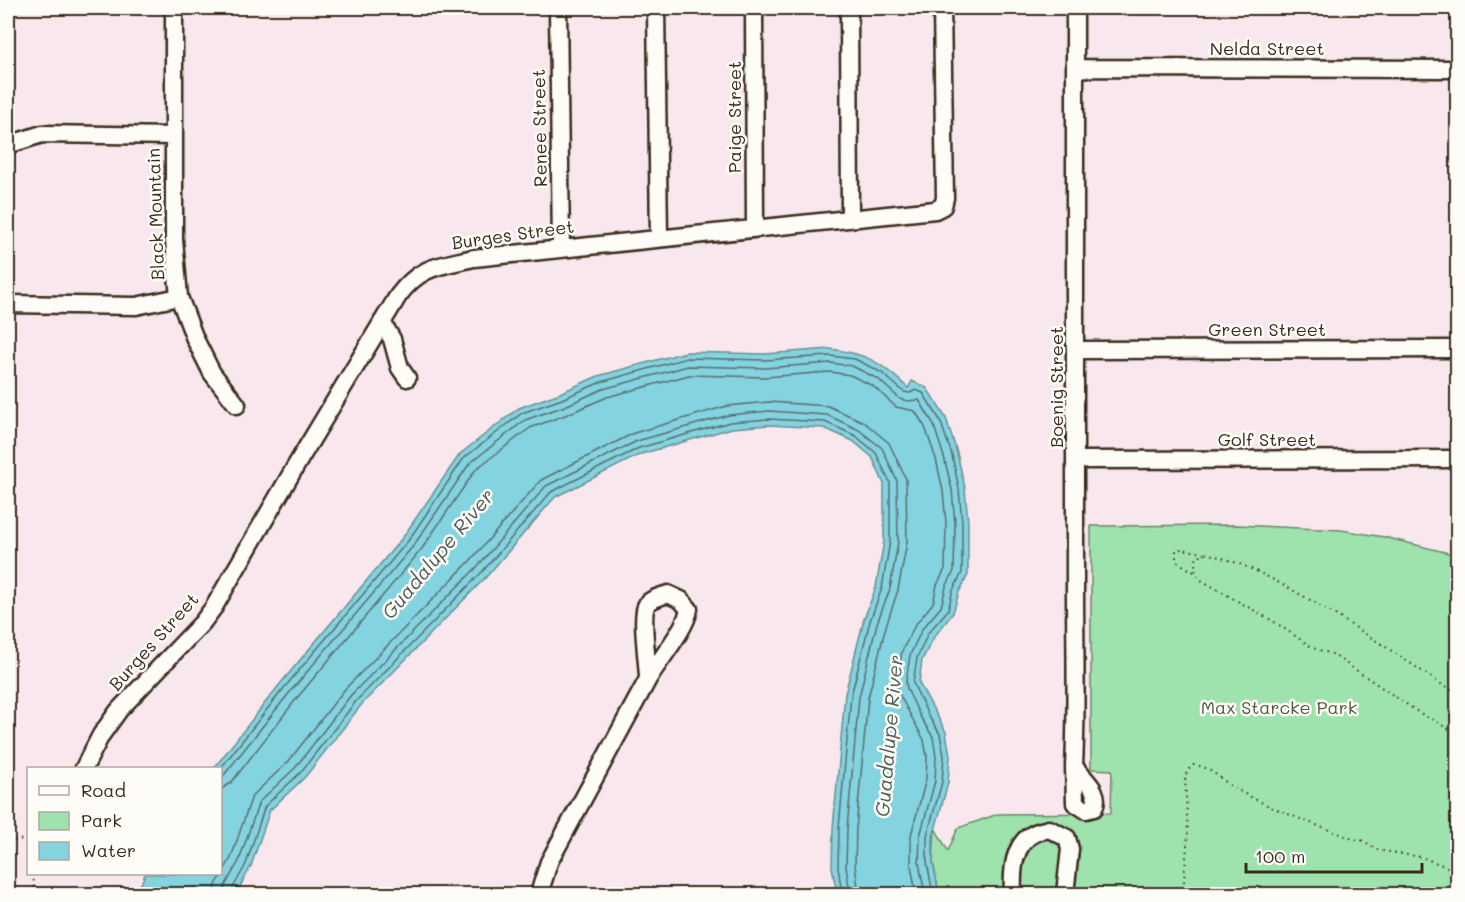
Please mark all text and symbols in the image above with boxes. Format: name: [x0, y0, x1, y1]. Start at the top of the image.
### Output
street label: Nelda Street: [1210, 36, 1324, 60]
street label: Paige Street: [722, 61, 746, 173]
street label: Renee Street: [526, 69, 552, 187]
street label: Black Mountain: [141, 148, 169, 281]
street label: Burges Street: [450, 214, 576, 254]
street label: Green Street: [1208, 317, 1326, 341]
street label: Boenig Street: [1044, 326, 1068, 448]
street label: Golf Street: [1218, 427, 1316, 451]
water label: Guadalupe River: [375, 483, 499, 624]
street label: Burges Street: [103, 587, 203, 695]
water label: Guadalupe River: [868, 654, 908, 818]
park label: Max Starcke Park: [1201, 695, 1357, 719]
legend: [27, 767, 222, 875]
text: Road: [81, 778, 126, 802]
text: Park: [81, 808, 122, 832]
scale bar: [1246, 836, 1422, 874]
text: Water: [81, 838, 136, 862]
text: 100 m: [1255, 844, 1305, 868]

